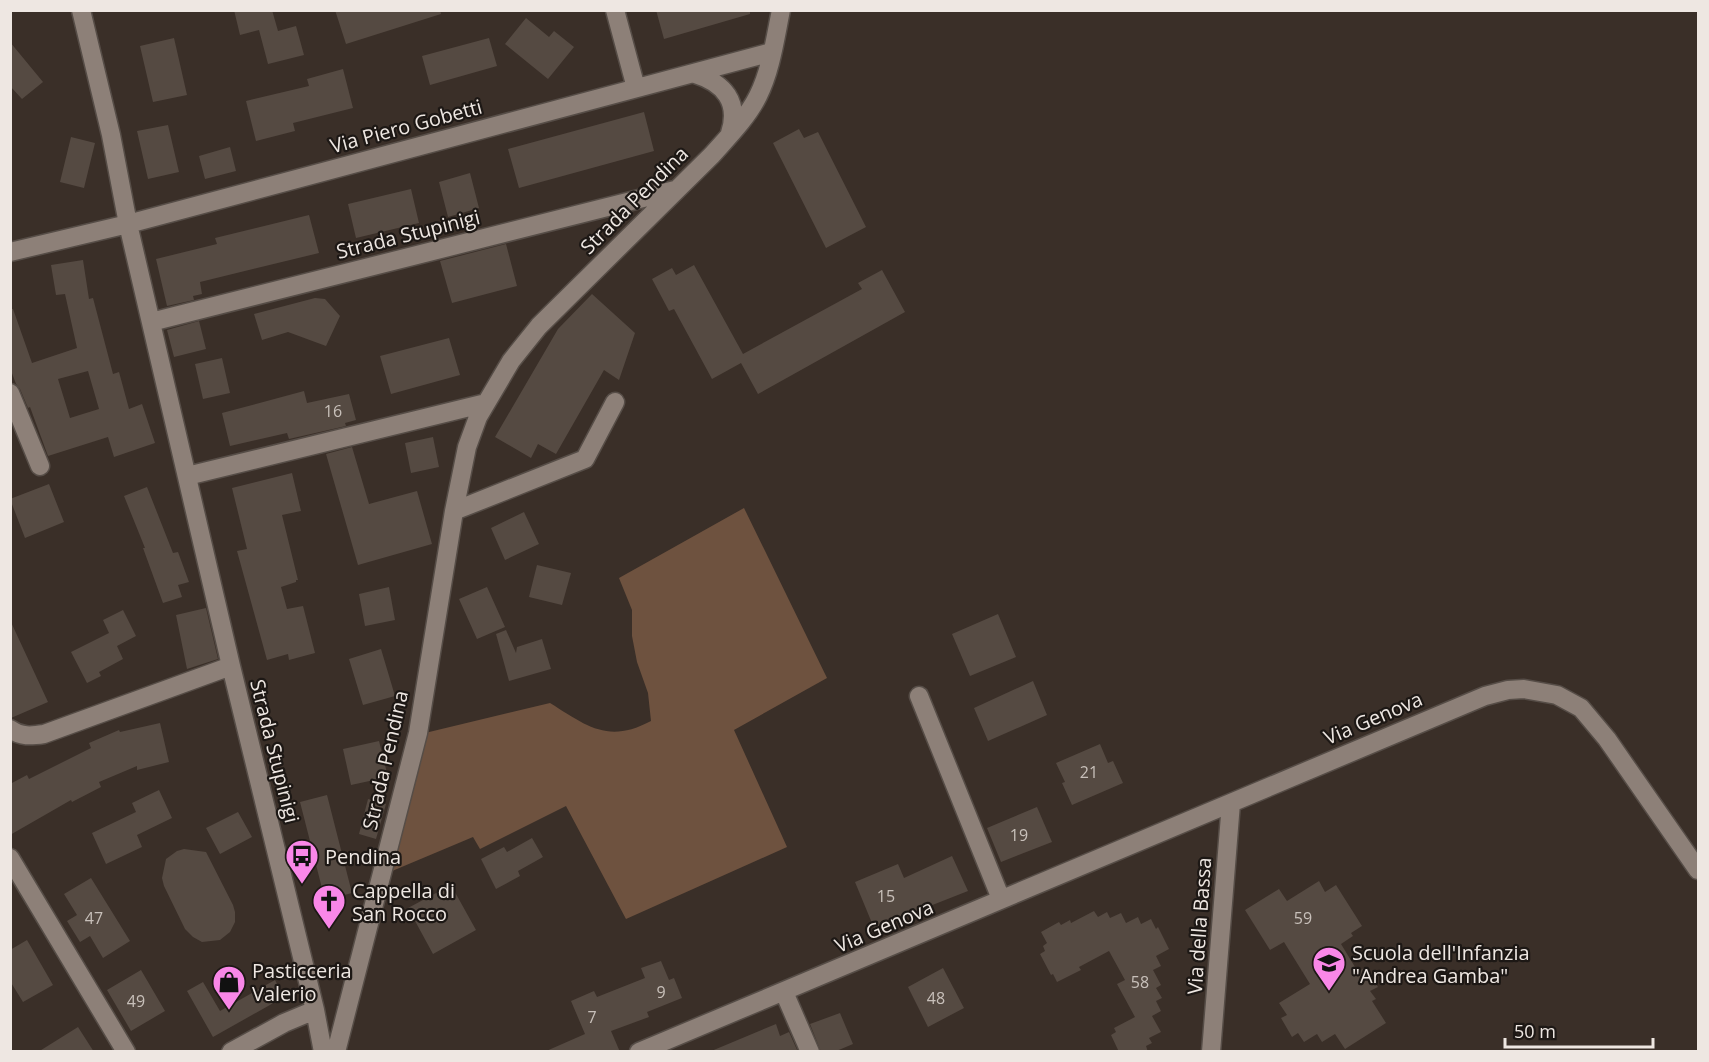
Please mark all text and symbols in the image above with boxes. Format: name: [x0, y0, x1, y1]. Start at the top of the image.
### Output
street label: Via Piero Gobetti: [327, 93, 485, 159]
street label: Strada Pendina: [574, 140, 694, 260]
street label: Strada Stupinigi: [334, 203, 482, 265]
house number: 16: [324, 400, 342, 422]
street label: Strada Stupinigi: [244, 677, 306, 825]
street label: Via Genova: [1320, 685, 1426, 751]
street label: Strada Pendina: [356, 688, 414, 832]
house number: 21: [1080, 761, 1098, 783]
house number: 19: [1010, 824, 1028, 846]
bus stop icon: Pendina: [284, 838, 320, 885]
place label: Pendina: [325, 843, 401, 870]
street label: Via della Bassa: [1181, 857, 1217, 995]
place label: Cappella di San Rocco: [352, 877, 455, 927]
church icon: Cappella di San Rocco: [311, 883, 347, 930]
house number: 15: [877, 885, 895, 907]
street label: Via Genova: [831, 893, 937, 959]
house number: 47: [85, 907, 103, 929]
house number: 59: [1294, 907, 1312, 929]
place label: Scuola dell'Infanzia "Andrea Gamba": [1352, 939, 1530, 989]
school or university icon: Scuola dell'Infanzia "Andrea Gamba": [1311, 945, 1347, 992]
place label: Pasticceria Valerio: [252, 957, 352, 1007]
shop icon: Pasticceria Valerio: [211, 964, 247, 1011]
house number: 58: [1131, 971, 1149, 993]
house number: 9: [656, 981, 666, 1003]
house number: 48: [927, 987, 945, 1009]
house number: 49: [127, 990, 145, 1012]
house number: 7: [587, 1006, 597, 1028]
scale bar: [1505, 1011, 1654, 1049]
text: 50 m: [1514, 1019, 1556, 1043]

